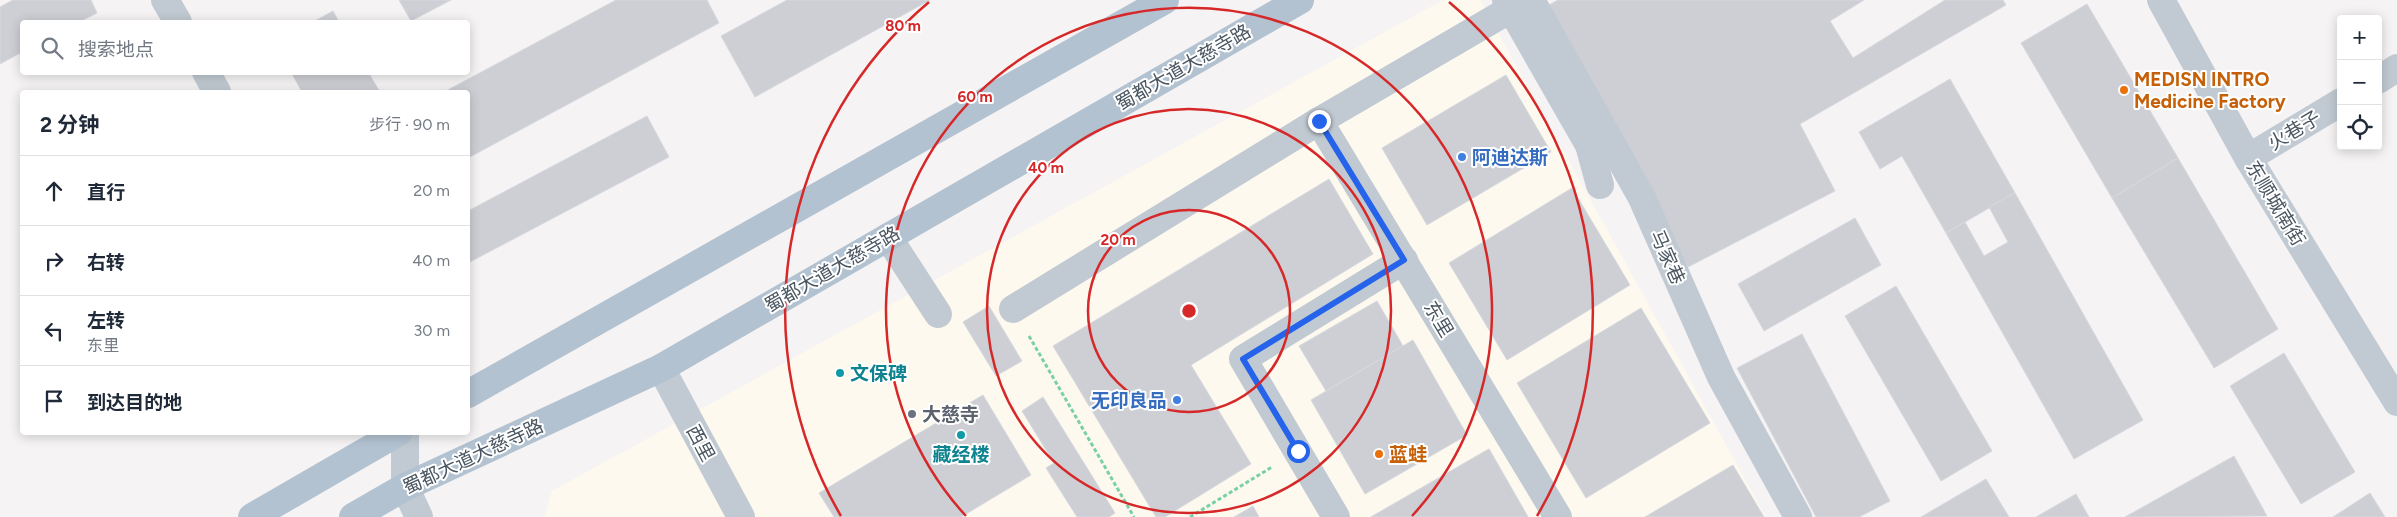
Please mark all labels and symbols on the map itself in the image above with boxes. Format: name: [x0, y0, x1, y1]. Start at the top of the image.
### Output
text: 80 m: [885, 17, 921, 35]
street label: 蜀都大道大慈寺路: [1112, 19, 1255, 115]
place label: MEDISN INTRO Medicine Factory: [2134, 68, 2286, 113]
marker: MEDISN INTRO Medicine Factory: [2118, 84, 2130, 96]
text: 60 m: [957, 88, 993, 106]
street label: 火巷子: [2264, 106, 2325, 155]
route end: [1308, 110, 1331, 133]
place label: 阿迪达斯: [1472, 146, 1548, 169]
marker: 阿迪达斯: [1456, 151, 1468, 163]
street label: 东顺城南街: [2241, 157, 2310, 250]
text: 40 m: [1028, 159, 1064, 177]
street label: 蜀都大道大慈寺路: [761, 221, 904, 317]
street label: 马家巷: [1645, 226, 1690, 288]
text: 20 m: [1100, 231, 1136, 249]
street label: 东里: [1419, 297, 1458, 341]
centre of rings: [1180, 302, 1198, 320]
place label: 文保碑: [850, 362, 907, 385]
marker: 文保碑: [834, 367, 846, 379]
place label: 无印良品: [1091, 389, 1167, 412]
marker: 无印良品: [1171, 394, 1183, 406]
place label: 大慈寺: [922, 403, 979, 426]
marker: 大慈寺: [906, 408, 918, 420]
street label: 蜀都大道大慈寺路: [399, 414, 547, 499]
street label: 西里: [681, 421, 720, 465]
marker: 藏经楼: [955, 429, 967, 441]
route start: [1287, 440, 1310, 463]
place label: 藏经楼: [932, 443, 990, 466]
place label: 蓝蛙: [1389, 443, 1427, 466]
marker: 蓝蛙: [1373, 448, 1385, 460]

